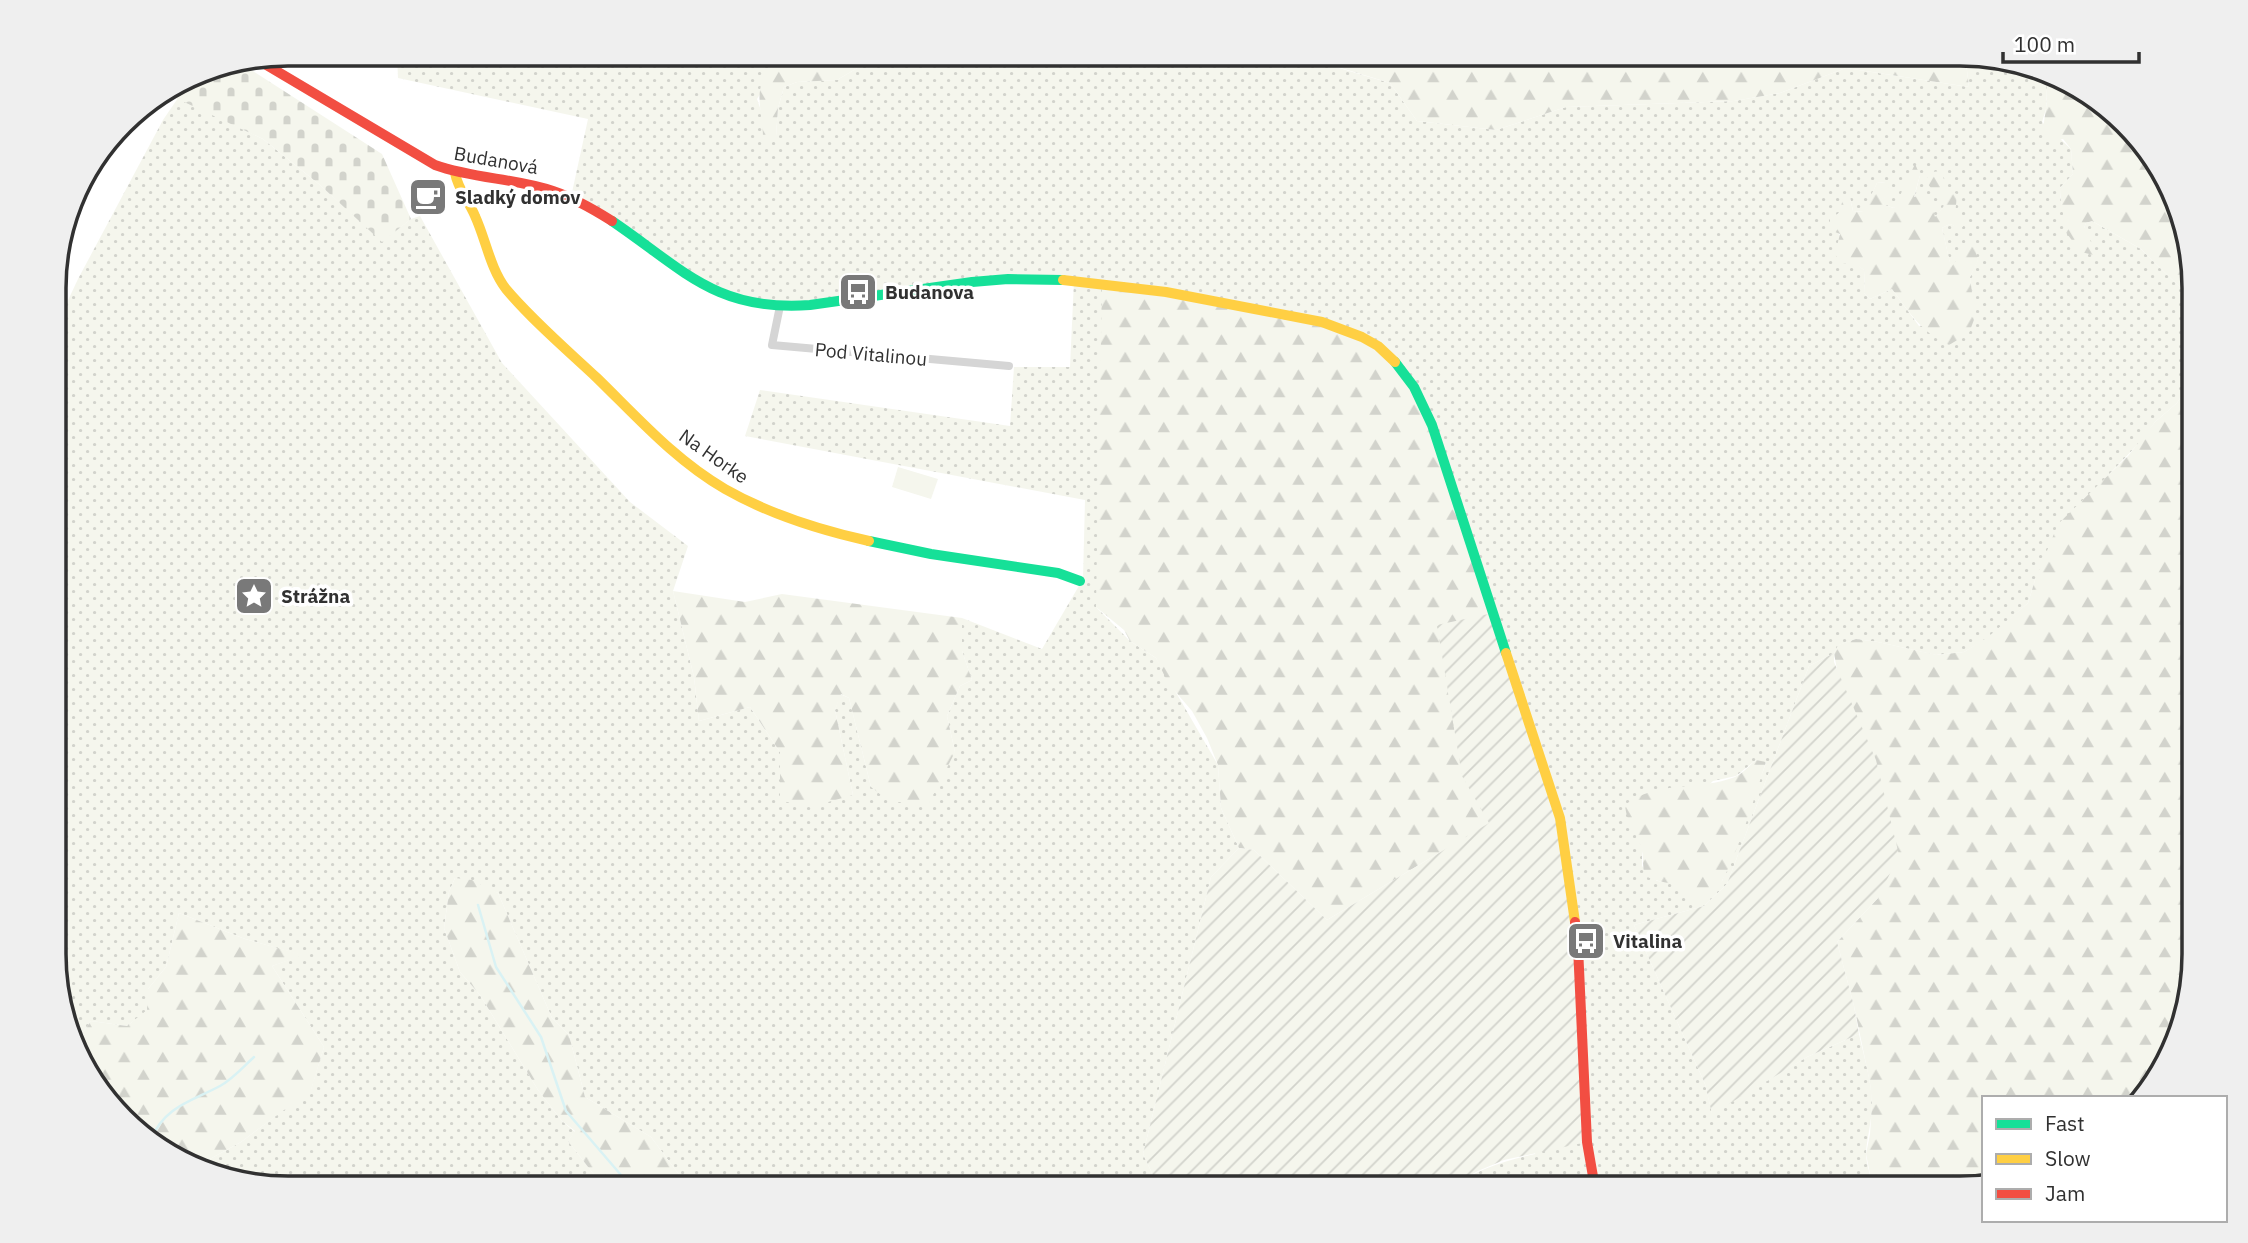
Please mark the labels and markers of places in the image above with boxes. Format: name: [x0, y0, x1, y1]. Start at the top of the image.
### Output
cafe icon: Sladký domov: [407, 176, 449, 218]
place label: Sladký domov: [455, 185, 581, 209]
bus stop icon: Budanova: [837, 271, 879, 313]
place label: Budanova: [885, 280, 974, 304]
place icon: Strážna: [233, 575, 275, 617]
place label: Strážna: [281, 584, 350, 608]
bus stop icon: Vitalina: [1565, 920, 1607, 962]
place label: Vitalina: [1613, 929, 1682, 953]

